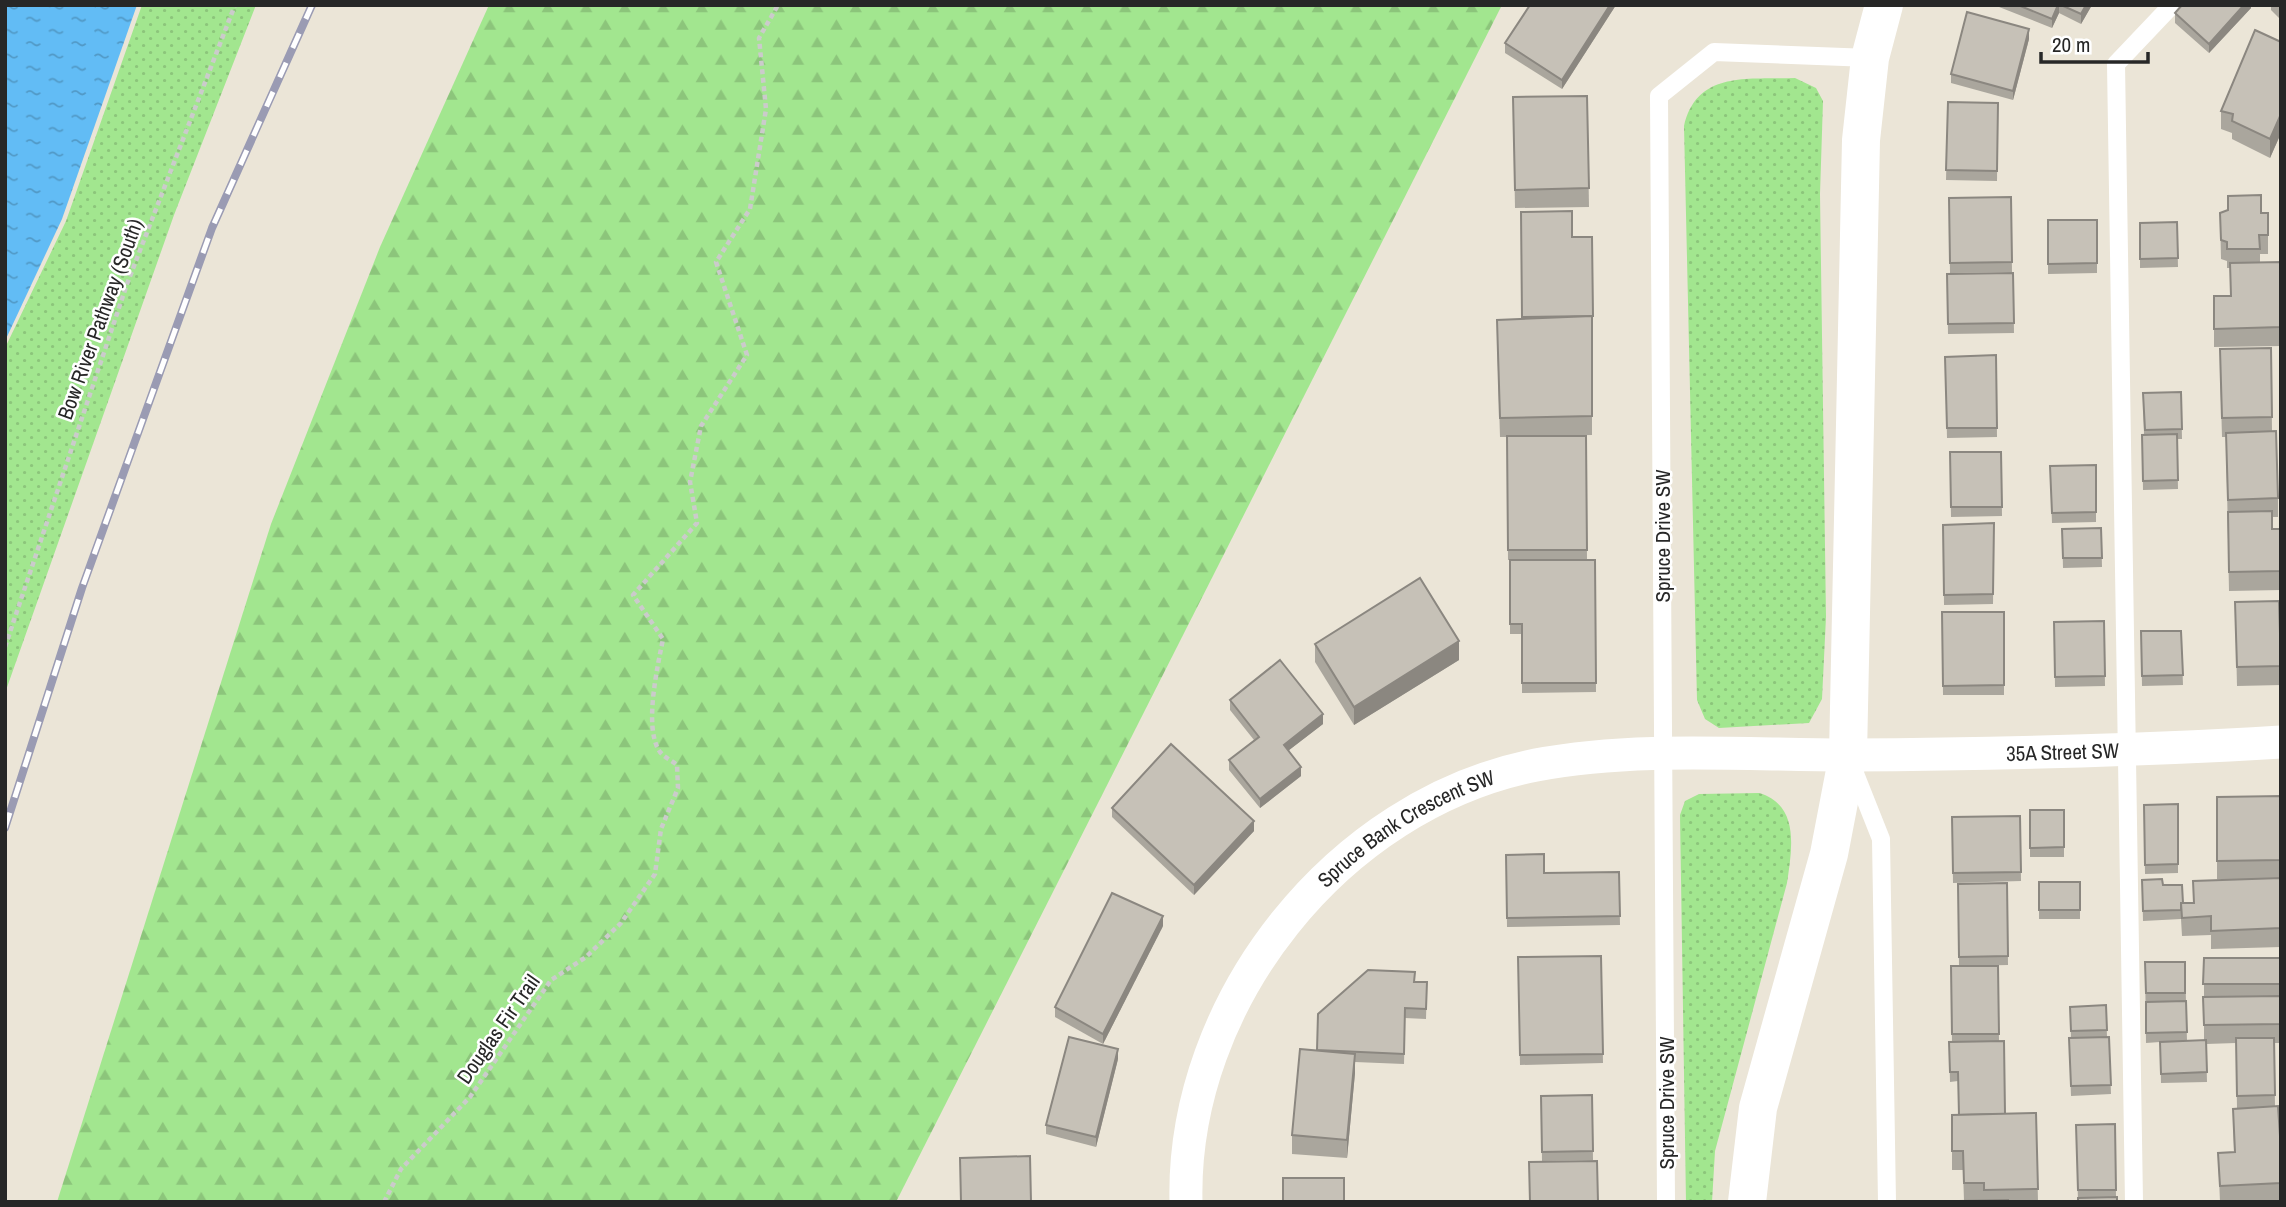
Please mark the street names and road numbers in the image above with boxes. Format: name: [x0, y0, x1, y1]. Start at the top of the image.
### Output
street label: Bow River Pathway (South): [50, 215, 150, 423]
street label: Spruce Drive SW: [1648, 469, 1677, 603]
street label: 35A Street SW: [2006, 735, 2120, 767]
street label: Spruce Bank Crescent SW: [1311, 762, 1499, 894]
street label: Douglas Fir Trail: [450, 969, 546, 1089]
street label: Spruce Drive SW: [1652, 1036, 1681, 1170]

